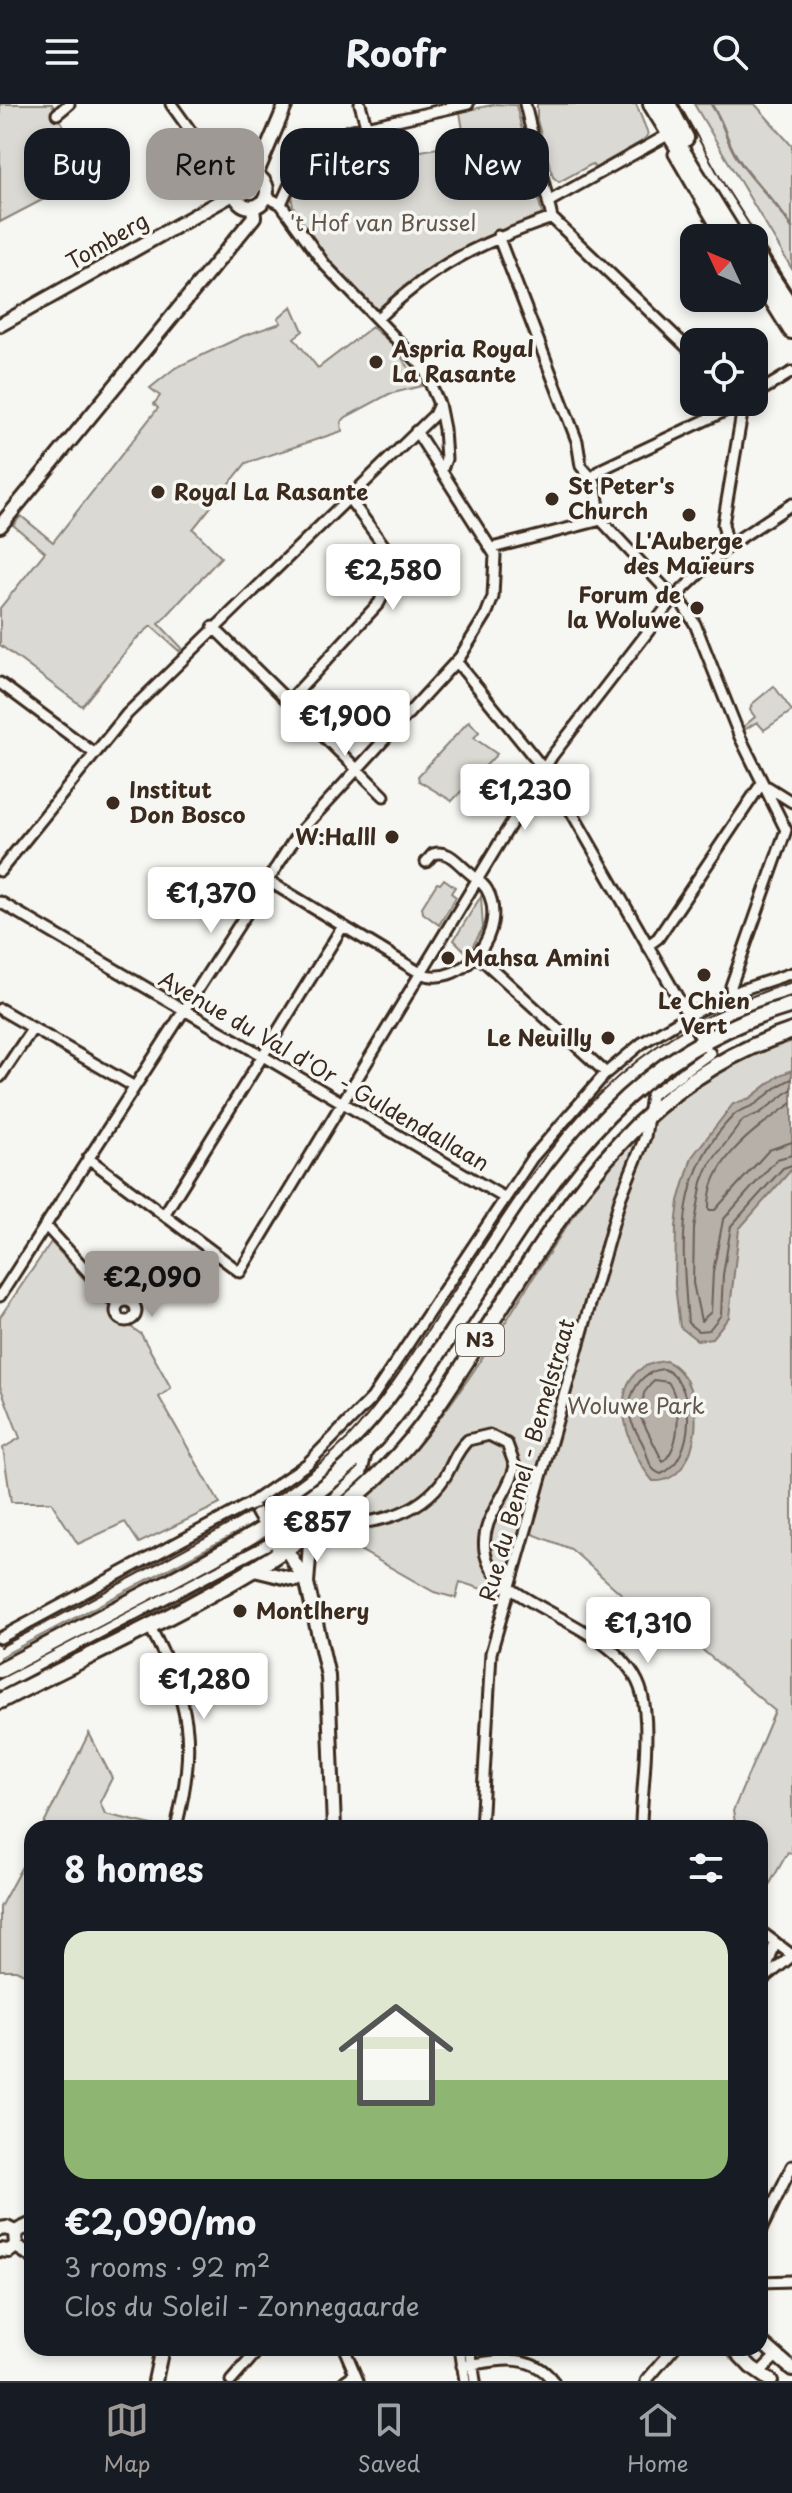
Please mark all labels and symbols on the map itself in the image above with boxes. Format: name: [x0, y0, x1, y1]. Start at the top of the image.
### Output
street label: Tomberg: [59, 203, 154, 277]
park label: 't Hof van Brussel: [290, 205, 476, 238]
north arrow: [680, 224, 768, 312]
place label: Aspria Royal La Rasante: [391, 331, 534, 389]
marker: Aspria Royal La Rasante: [367, 353, 385, 371]
place label: St Peter's Church: [568, 468, 675, 526]
place label: Royal La Rasante: [174, 474, 368, 507]
marker: Royal La Rasante: [149, 483, 167, 501]
marker: St Peter's Church: [543, 490, 561, 508]
marker: L'Auberge des Maïeurs: [680, 506, 698, 524]
place label: L'Auberge des Maïeurs: [623, 523, 755, 581]
pin: €2,580: [328, 544, 458, 612]
place label: Forum de la Woluwe: [567, 577, 681, 635]
marker: Forum de la Woluwe: [688, 599, 706, 617]
pin: €1,900: [280, 690, 410, 758]
pin: €1,230: [460, 764, 590, 832]
place label: Institut Don Bosco: [129, 772, 246, 830]
marker: Institut Don Bosco: [104, 794, 122, 812]
place label: W:Halll: [295, 819, 376, 852]
marker: W:Halll: [383, 828, 401, 846]
pin: €1,370: [146, 867, 276, 935]
place label: Mahsa Amini: [464, 940, 610, 973]
marker: Mahsa Amini: [439, 949, 457, 967]
street label: Avenue du Val d'Or - Guldendallaan: [153, 961, 496, 1178]
marker: Le Chien Vert: [695, 966, 713, 984]
place label: Le Chien Vert: [658, 983, 750, 1041]
place label: Le Neuilly: [487, 1020, 592, 1053]
marker: Le Neuilly: [599, 1029, 617, 1047]
pin: €2,090: [87, 1251, 217, 1319]
street label: Rue du Bemel - Bemelstraat: [469, 1314, 582, 1605]
road number: N3: [456, 1324, 504, 1356]
park label: Woluwe Park: [567, 1388, 705, 1421]
pin: €857: [270, 1496, 364, 1564]
place label: Montlhery: [256, 1593, 369, 1626]
pin: €1,310: [583, 1597, 713, 1665]
marker: Montlhery: [231, 1602, 249, 1620]
pin: €1,280: [139, 1653, 269, 1721]

